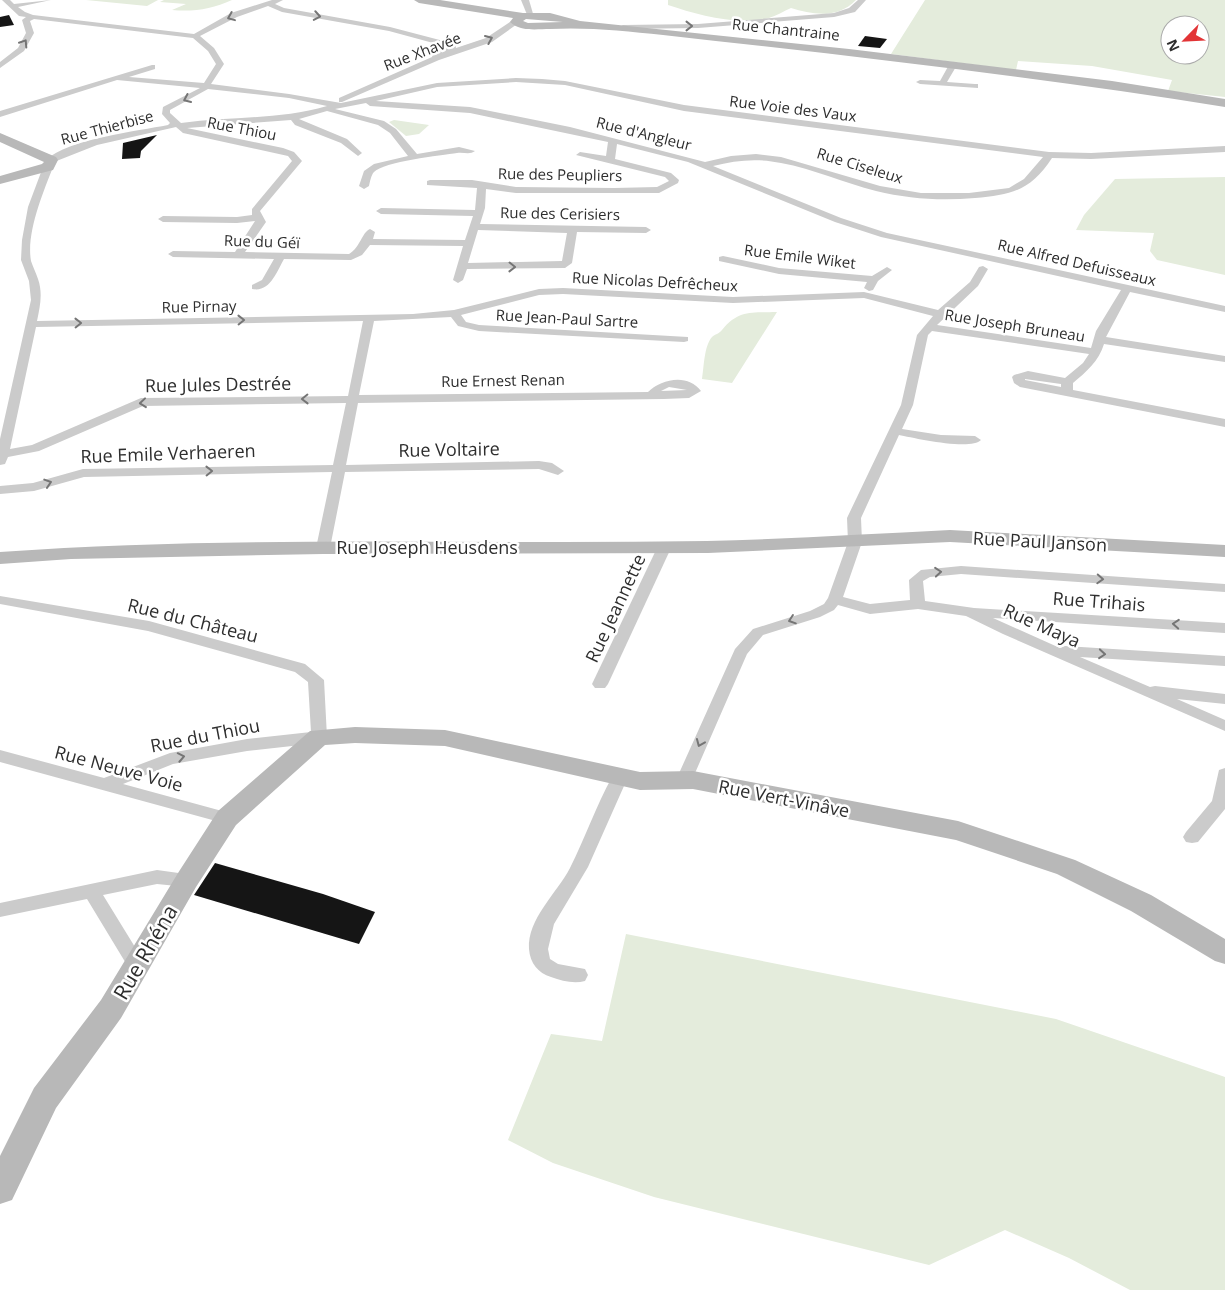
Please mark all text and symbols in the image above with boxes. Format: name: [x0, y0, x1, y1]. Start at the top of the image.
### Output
one-way arrow: [313, 10, 321, 20]
one-way arrow: [227, 11, 236, 21]
street label: Rue Chantraine: [731, 13, 841, 45]
north arrow: [1160, 15, 1210, 65]
one-way arrow: [685, 21, 693, 31]
street label: Rue Xhavée: [380, 27, 464, 75]
one-way arrow: [484, 35, 493, 46]
text: N: [1162, 36, 1184, 55]
one-way arrow: [17, 39, 27, 48]
street label: Rue Voie des Vaux: [728, 90, 858, 126]
one-way arrow: [183, 92, 192, 103]
street label: Rue Thierbise: [58, 105, 156, 149]
street label: Rue Thiou: [206, 111, 278, 145]
street label: Rue d'Angleur: [594, 111, 694, 155]
street label: Rue Ciseleux: [815, 142, 906, 188]
street label: Rue des Peupliers: [498, 163, 622, 185]
street label: Rue des Cerisiers: [500, 202, 620, 224]
street label: Rue du Géï: [224, 230, 301, 252]
street label: Rue Alfred Defuisseaux: [996, 234, 1158, 290]
street label: Rue Emile Wiket: [743, 239, 857, 273]
one-way arrow: [509, 261, 517, 272]
street label: Rue Nicolas Defrêcheux: [572, 267, 739, 295]
street label: Rue Pirnay: [161, 295, 237, 317]
street label: Rue Jean-Paul Sartre: [495, 304, 639, 332]
street label: Rue Joseph Bruneau: [943, 304, 1087, 346]
one-way arrow: [238, 315, 245, 325]
one-way arrow: [75, 318, 83, 328]
street label: Rue Ernest Renan: [441, 369, 565, 391]
street label: Rue Jules Destrée: [145, 371, 291, 397]
one-way arrow: [301, 394, 309, 404]
one-way arrow: [139, 397, 147, 408]
street label: Rue Voltaire: [398, 436, 500, 462]
street label: Rue Emile Verhaeren: [80, 438, 256, 468]
one-way arrow: [205, 465, 213, 476]
one-way arrow: [43, 479, 52, 489]
street label: Rue Paul Janson: [972, 526, 1108, 556]
street label: Rue Joseph Heusdens: [336, 535, 518, 559]
street label: Rue Jeannette: [579, 550, 651, 666]
one-way arrow: [934, 567, 942, 578]
one-way arrow: [1096, 573, 1104, 584]
street label: Rue Trihais: [1052, 586, 1146, 616]
street label: Rue du Château: [125, 592, 261, 648]
street label: Rue Maya: [1000, 597, 1084, 653]
one-way arrow: [789, 614, 797, 624]
one-way arrow: [1172, 619, 1180, 630]
one-way arrow: [1099, 649, 1107, 660]
street label: Rue du Thiou: [148, 713, 262, 757]
one-way arrow: [696, 738, 707, 747]
street label: Rue Neuve Voie: [52, 739, 186, 797]
one-way arrow: [177, 753, 186, 763]
street label: Rue Vert-Vinâve: [717, 774, 851, 822]
street label: Rue Rhéna: [107, 899, 183, 1005]

